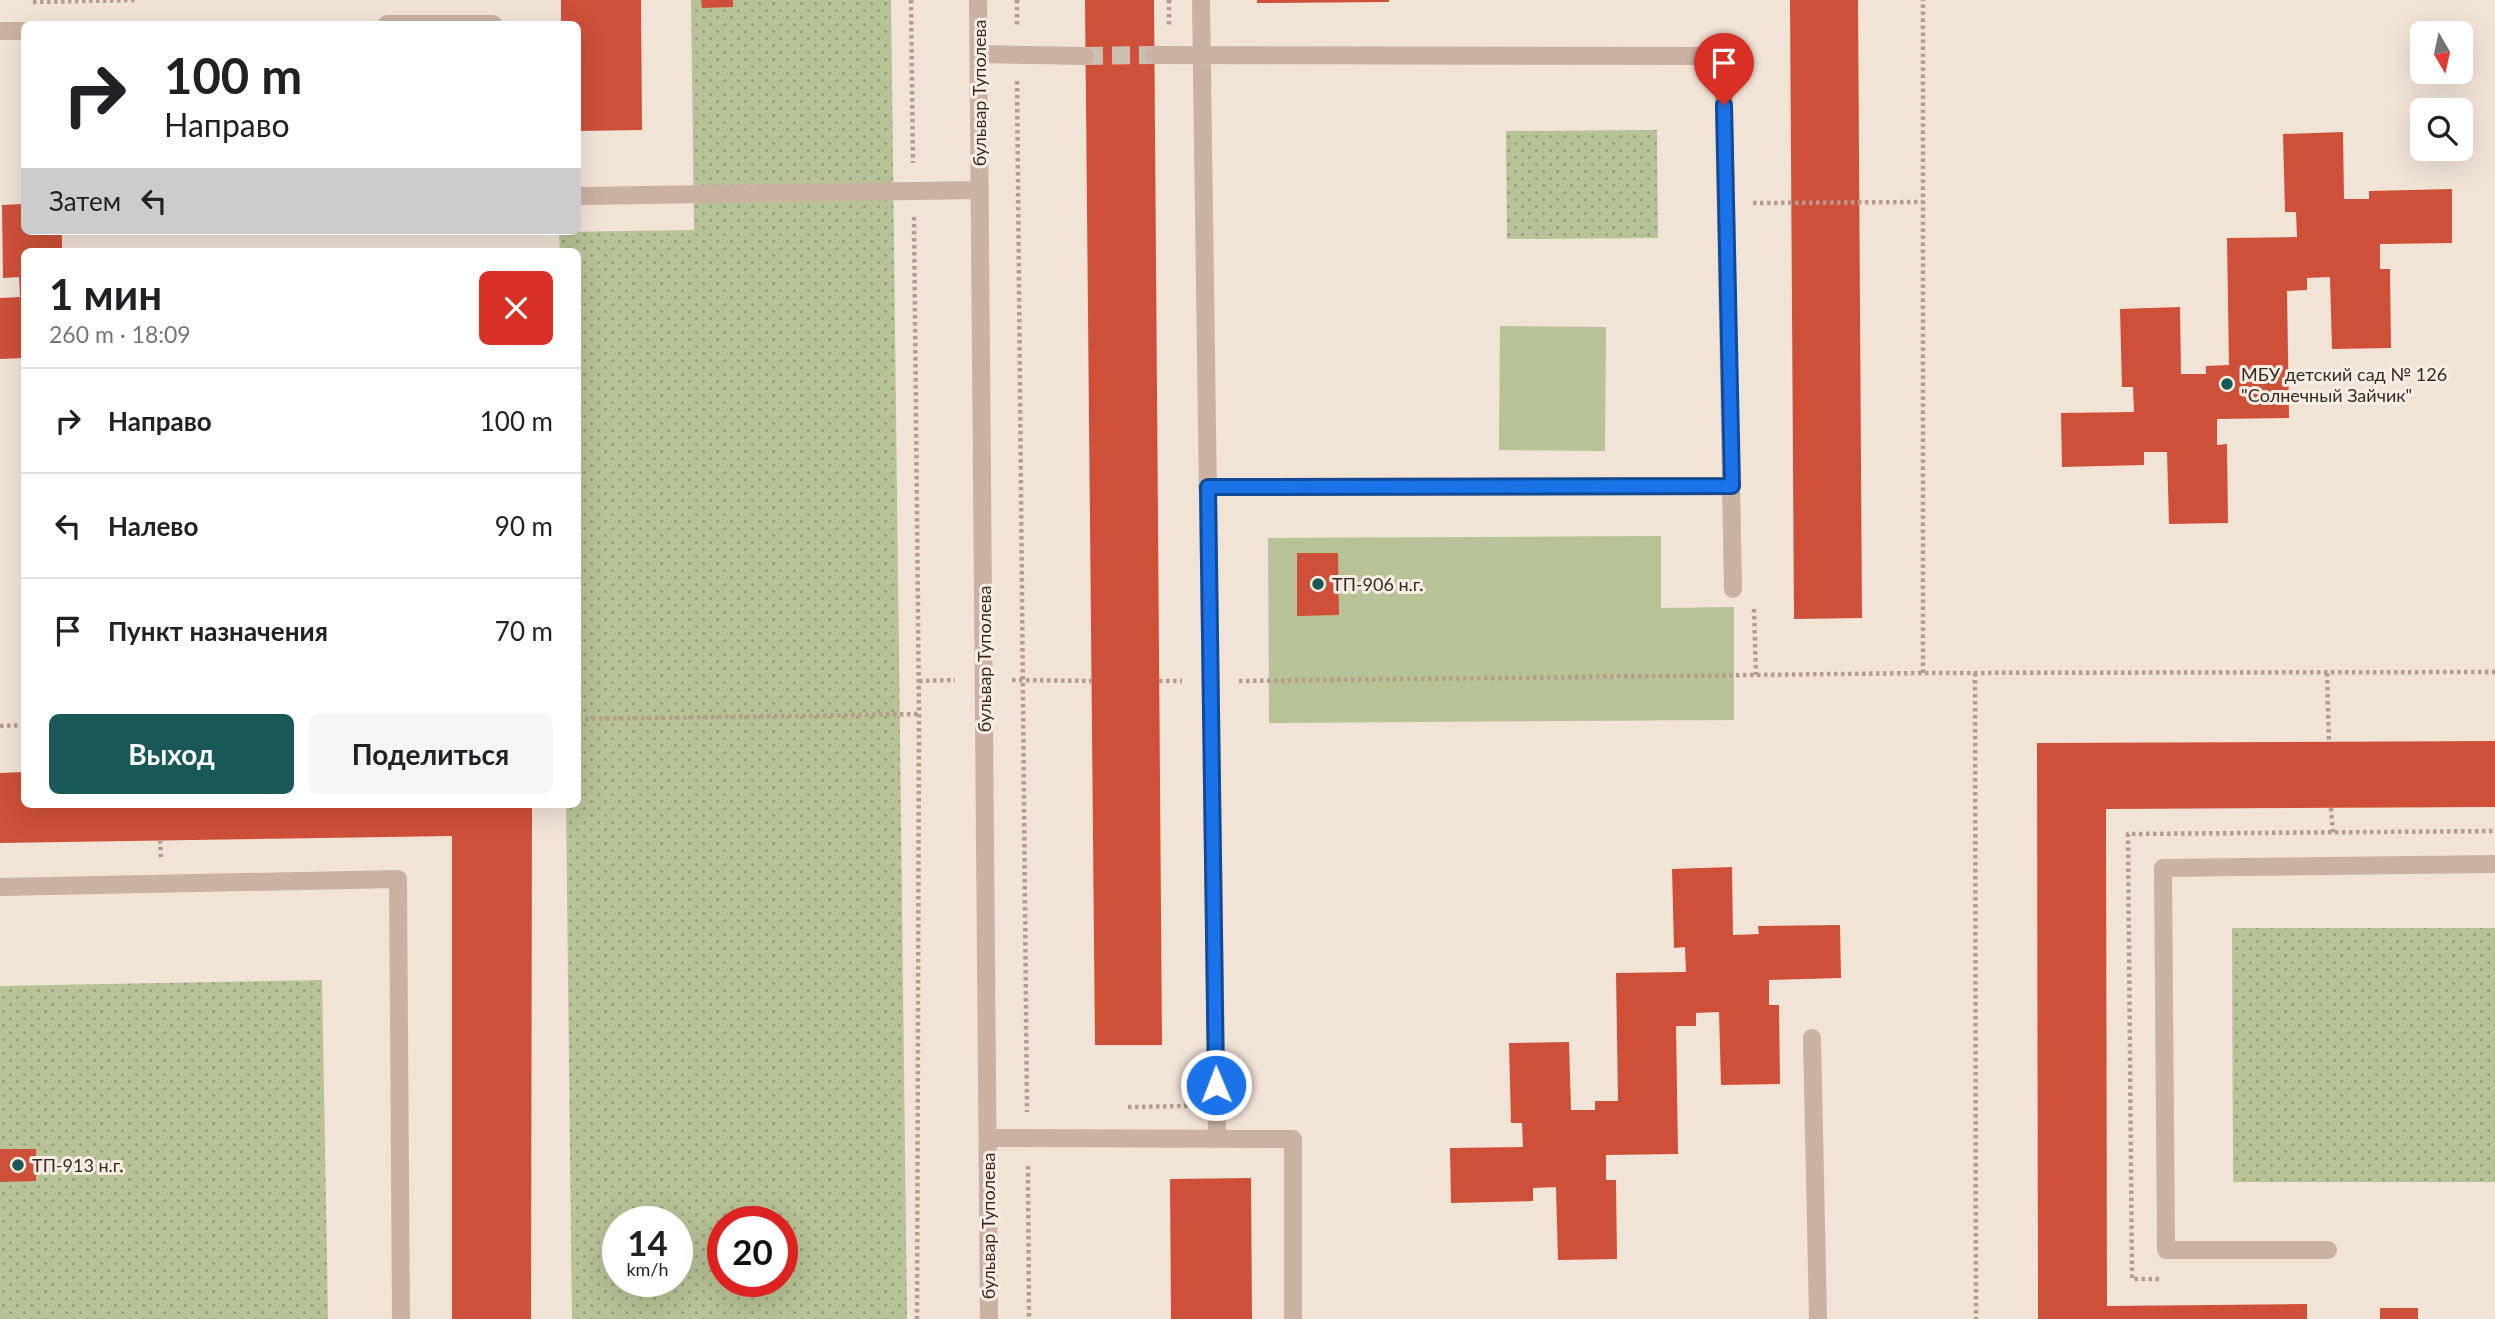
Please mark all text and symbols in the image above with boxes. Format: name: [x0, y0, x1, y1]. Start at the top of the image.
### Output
street label: бульвар Туполева: [968, 20, 990, 166]
north arrow: [2410, 21, 2473, 84]
map controls: [2410, 21, 2473, 161]
pin: [1694, 33, 1754, 105]
icon: arrive: [1705, 44, 1743, 82]
text: 100 m: [164, 46, 302, 104]
icon: right: [49, 49, 140, 140]
button: search: [2410, 98, 2473, 161]
text: Направо: [164, 105, 290, 144]
icon: left: [135, 182, 173, 220]
text: Затем: [49, 185, 121, 217]
text: 1 мин: [49, 269, 162, 319]
button: close: [479, 271, 553, 345]
text: 260 m · 18:09: [49, 320, 191, 348]
place label: МБУ детский сад № 126 "Cолнечный Зайчик": [2241, 363, 2447, 406]
marker: МБУ детский сад № 126 "Cолнечный Зайчик": [2219, 376, 2235, 392]
icon: right: [49, 402, 87, 440]
text: Направо: [108, 405, 212, 437]
text: 100 m: [480, 405, 553, 437]
icon: left: [49, 507, 87, 545]
text: Налево: [108, 510, 198, 542]
text: 90 m: [495, 510, 553, 542]
place label: ТП-906 н.г.: [1332, 573, 1424, 595]
marker: ТП-906 н.г.: [1310, 576, 1326, 592]
street label: бульвар Туполева: [973, 586, 995, 732]
icon: arrive: [49, 612, 87, 650]
text: Пункт назначения: [108, 615, 328, 647]
text: 70 m: [495, 615, 553, 647]
button: Выход: [49, 714, 294, 794]
button: Поделиться: [308, 714, 553, 794]
position arrow: [1179, 1048, 1253, 1122]
street label: бульвар Туполева: [977, 1153, 999, 1299]
place label: ТП-913 н.г.: [32, 1154, 124, 1176]
marker: ТП-913 н.г.: [10, 1157, 26, 1173]
speed limit sign: 20: [707, 1206, 798, 1297]
text: 14: [627, 1221, 668, 1263]
text: km/h: [626, 1258, 669, 1280]

